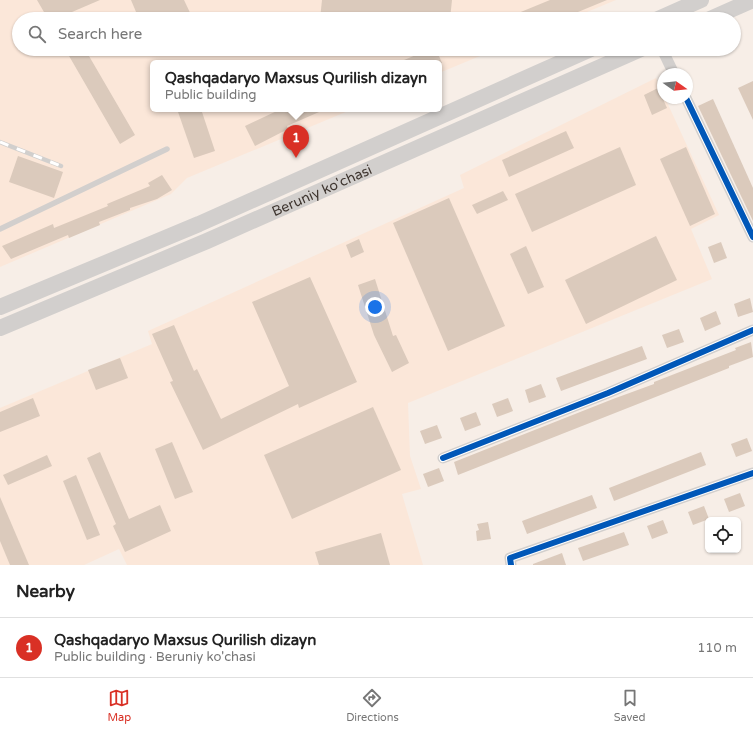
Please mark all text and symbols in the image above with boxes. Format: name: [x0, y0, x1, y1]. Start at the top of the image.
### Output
search box: [12, 12, 741, 56]
icon: search: [26, 23, 48, 45]
text: Search here: [58, 25, 142, 43]
popup: [150, 60, 442, 112]
north arrow: [657, 68, 693, 104]
text: Qashqadaryo Maxsus Qurilish dizayn: [165, 69, 427, 87]
text: Public building: [165, 87, 257, 103]
pin: 1: [283, 125, 309, 158]
street label: Beruniy ko'chasi: [269, 161, 375, 220]
your location: [365, 297, 385, 317]
map controls: [705, 517, 741, 553]
button: locate: [705, 517, 741, 553]
text: Nearby: [16, 581, 75, 602]
text: Qashqadaryo Maxsus Qurilish dizayn: [54, 631, 316, 649]
text: 1: [25, 640, 33, 656]
text: 110 m: [697, 640, 737, 656]
text: Public building · Beruniy ko'chasi: [54, 649, 256, 665]
tab: Map: [107, 687, 131, 724]
tab: Directions: [346, 687, 399, 724]
tab: Saved: [614, 687, 646, 724]

